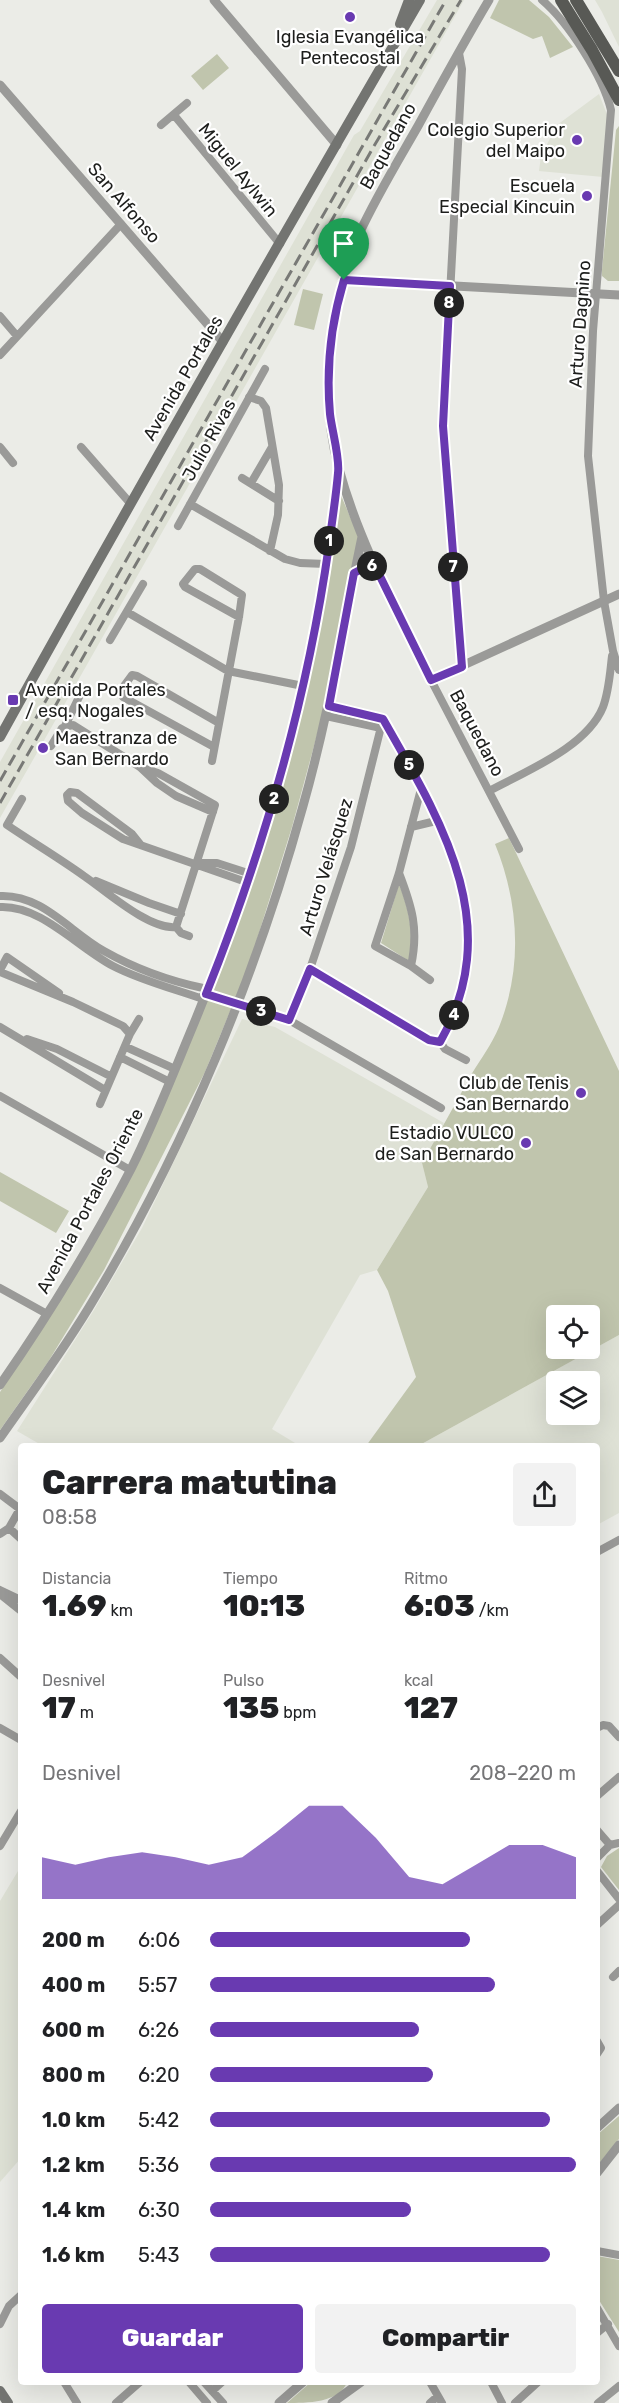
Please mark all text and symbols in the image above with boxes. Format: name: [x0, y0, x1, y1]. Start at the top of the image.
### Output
marker: Iglesia Evangélica Pentecostal: [343, 10, 357, 24]
place label: Iglesia Evangélica Pentecostal: [276, 26, 424, 69]
street label: Baquedano: [355, 99, 421, 193]
street label: Miguel Aylwin: [194, 119, 282, 221]
place label: Colegio Superior del Maipo: [427, 119, 565, 162]
marker: Colegio Superior del Maipo: [570, 133, 584, 147]
street label: San Alfonso: [83, 158, 165, 248]
place label: Escuela Especial Kincuin: [439, 175, 575, 218]
marker: Escuela Especial Kincuin: [580, 189, 594, 203]
pin: [318, 218, 369, 280]
icon: arrive: [327, 227, 360, 260]
street label: Arturo Dagnino: [565, 259, 595, 389]
pin: 8: [434, 288, 464, 318]
text: 8: [444, 293, 454, 312]
street label: Avenida Portales: [138, 312, 228, 444]
street label: Julio Rivas: [177, 395, 241, 485]
pin: 1: [314, 526, 344, 556]
text: 1: [325, 531, 333, 550]
pin: 6: [357, 551, 387, 581]
pin: 7: [438, 552, 468, 582]
text: 6: [367, 556, 377, 575]
text: 7: [448, 557, 458, 576]
place label: Avenida Portales / esq. Nogales: [25, 679, 166, 722]
street label: Baquedano: [445, 686, 509, 780]
marker: Avenida Portales / esq. Nogales: [6, 693, 20, 707]
place label: Maestranza de San Bernardo: [55, 727, 177, 770]
marker: Maestranza de San Bernardo: [36, 741, 50, 755]
pin: 5: [394, 750, 424, 780]
text: 5: [404, 755, 414, 774]
pin: 2: [259, 784, 289, 814]
text: 2: [269, 789, 279, 808]
street label: Arturo Velásquez: [295, 795, 357, 939]
pin: 3: [246, 996, 276, 1026]
pin: 4: [439, 1000, 469, 1030]
text: 3: [256, 1001, 266, 1020]
text: 4: [449, 1005, 459, 1024]
place label: Club de Tenis San Bernardo: [455, 1072, 569, 1115]
marker: Club de Tenis San Bernardo: [574, 1086, 588, 1100]
street label: Avenida Portales Oriente: [32, 1105, 148, 1297]
place label: Estadio VULCO de San Bernardo: [375, 1122, 514, 1165]
marker: Estadio VULCO de San Bernardo: [519, 1136, 533, 1150]
map controls: [546, 1305, 600, 1425]
button: locate: [546, 1305, 600, 1359]
button: layers: [546, 1371, 600, 1425]
text: Carrera matutina: [42, 1463, 337, 1502]
button: share: [513, 1463, 576, 1526]
text: 08:58: [42, 1505, 97, 1529]
text: Distancia: [42, 1569, 111, 1588]
text: Tiempo: [223, 1569, 278, 1588]
text: Ritmo: [404, 1569, 448, 1588]
text: 1.69: [42, 1588, 107, 1624]
text: 10:13: [223, 1588, 305, 1624]
text: 6:03: [404, 1588, 475, 1624]
text: km: [107, 1601, 133, 1620]
text: /km: [475, 1601, 509, 1620]
text: Desnivel: [42, 1671, 105, 1690]
text: Pulso: [223, 1671, 264, 1690]
text: kcal: [404, 1671, 433, 1690]
text: 17: [42, 1690, 76, 1726]
text: 135: [223, 1690, 279, 1726]
text: 127: [404, 1690, 458, 1726]
text: m: [76, 1703, 94, 1722]
text: bpm: [279, 1703, 317, 1722]
text: Desnivel: [42, 1761, 121, 1785]
text: 208–220 m: [469, 1761, 576, 1785]
text: 200 m: [42, 1928, 105, 1952]
text: 6:06: [138, 1928, 180, 1952]
text: 400 m: [42, 1973, 105, 1997]
text: 5:57: [138, 1973, 177, 1997]
text: 600 m: [42, 2018, 105, 2042]
text: 6:26: [138, 2018, 179, 2042]
text: 800 m: [42, 2063, 105, 2087]
text: 6:20: [138, 2063, 180, 2087]
text: 1.0 km: [42, 2108, 105, 2132]
text: 5:42: [138, 2108, 179, 2132]
text: 1.2 km: [42, 2153, 105, 2177]
text: 5:36: [138, 2153, 179, 2177]
text: 1.4 km: [42, 2198, 105, 2222]
text: 6:30: [138, 2198, 180, 2222]
text: 1.6 km: [42, 2243, 105, 2267]
text: 5:43: [138, 2243, 179, 2267]
button: Guardar: [42, 2304, 303, 2373]
button: Compartir: [315, 2304, 576, 2373]

